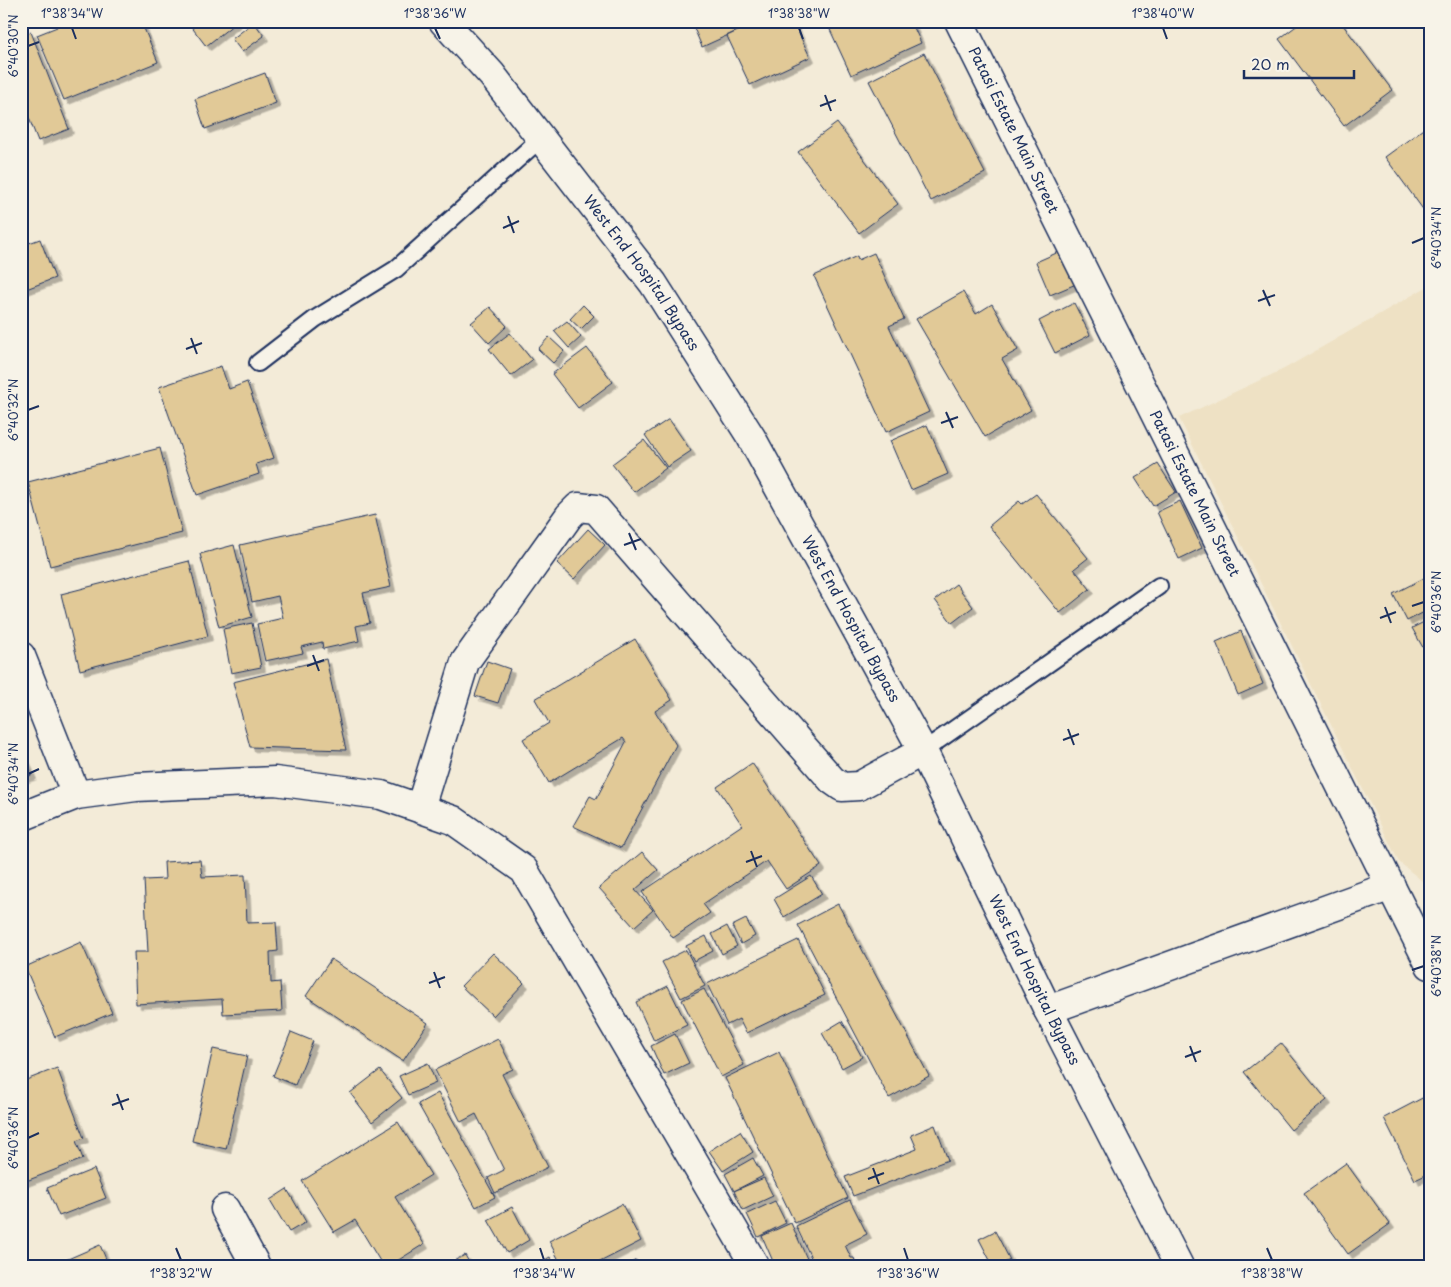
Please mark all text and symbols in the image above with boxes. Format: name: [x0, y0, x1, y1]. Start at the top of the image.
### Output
text: 1°38'34"W: [41, 4, 104, 22]
text: 1°38'36"W: [404, 4, 467, 22]
text: 1°38'38"W: [768, 4, 831, 22]
text: 1°38'40"W: [1132, 4, 1195, 22]
text: 6°40'30"N: [4, 14, 22, 78]
street label: Patasi Estate Main Street: [964, 42, 1066, 217]
scale bar: [1244, 48, 1354, 80]
text: 20 m: [1251, 52, 1290, 75]
street label: West End Hospital Bypass: [579, 189, 706, 355]
text: 6°40'34"N: [1427, 207, 1445, 269]
text: 6°40'32"N: [4, 379, 22, 441]
street label: Patasi Estate Main Street: [1145, 406, 1247, 580]
street label: West End Hospital Bypass: [797, 531, 907, 706]
text: 6°40'36"N: [1427, 570, 1445, 634]
text: 6°40'34"N: [4, 743, 22, 805]
street label: West End Hospital Bypass: [984, 890, 1087, 1068]
text: 6°40'38"N: [1427, 935, 1445, 997]
text: 6°40'36"N: [4, 1106, 22, 1170]
text: 1°38'32"W: [150, 1264, 213, 1282]
text: 1°38'34"W: [513, 1264, 576, 1282]
text: 1°38'36"W: [877, 1264, 940, 1282]
text: 1°38'38"W: [1241, 1264, 1304, 1282]

